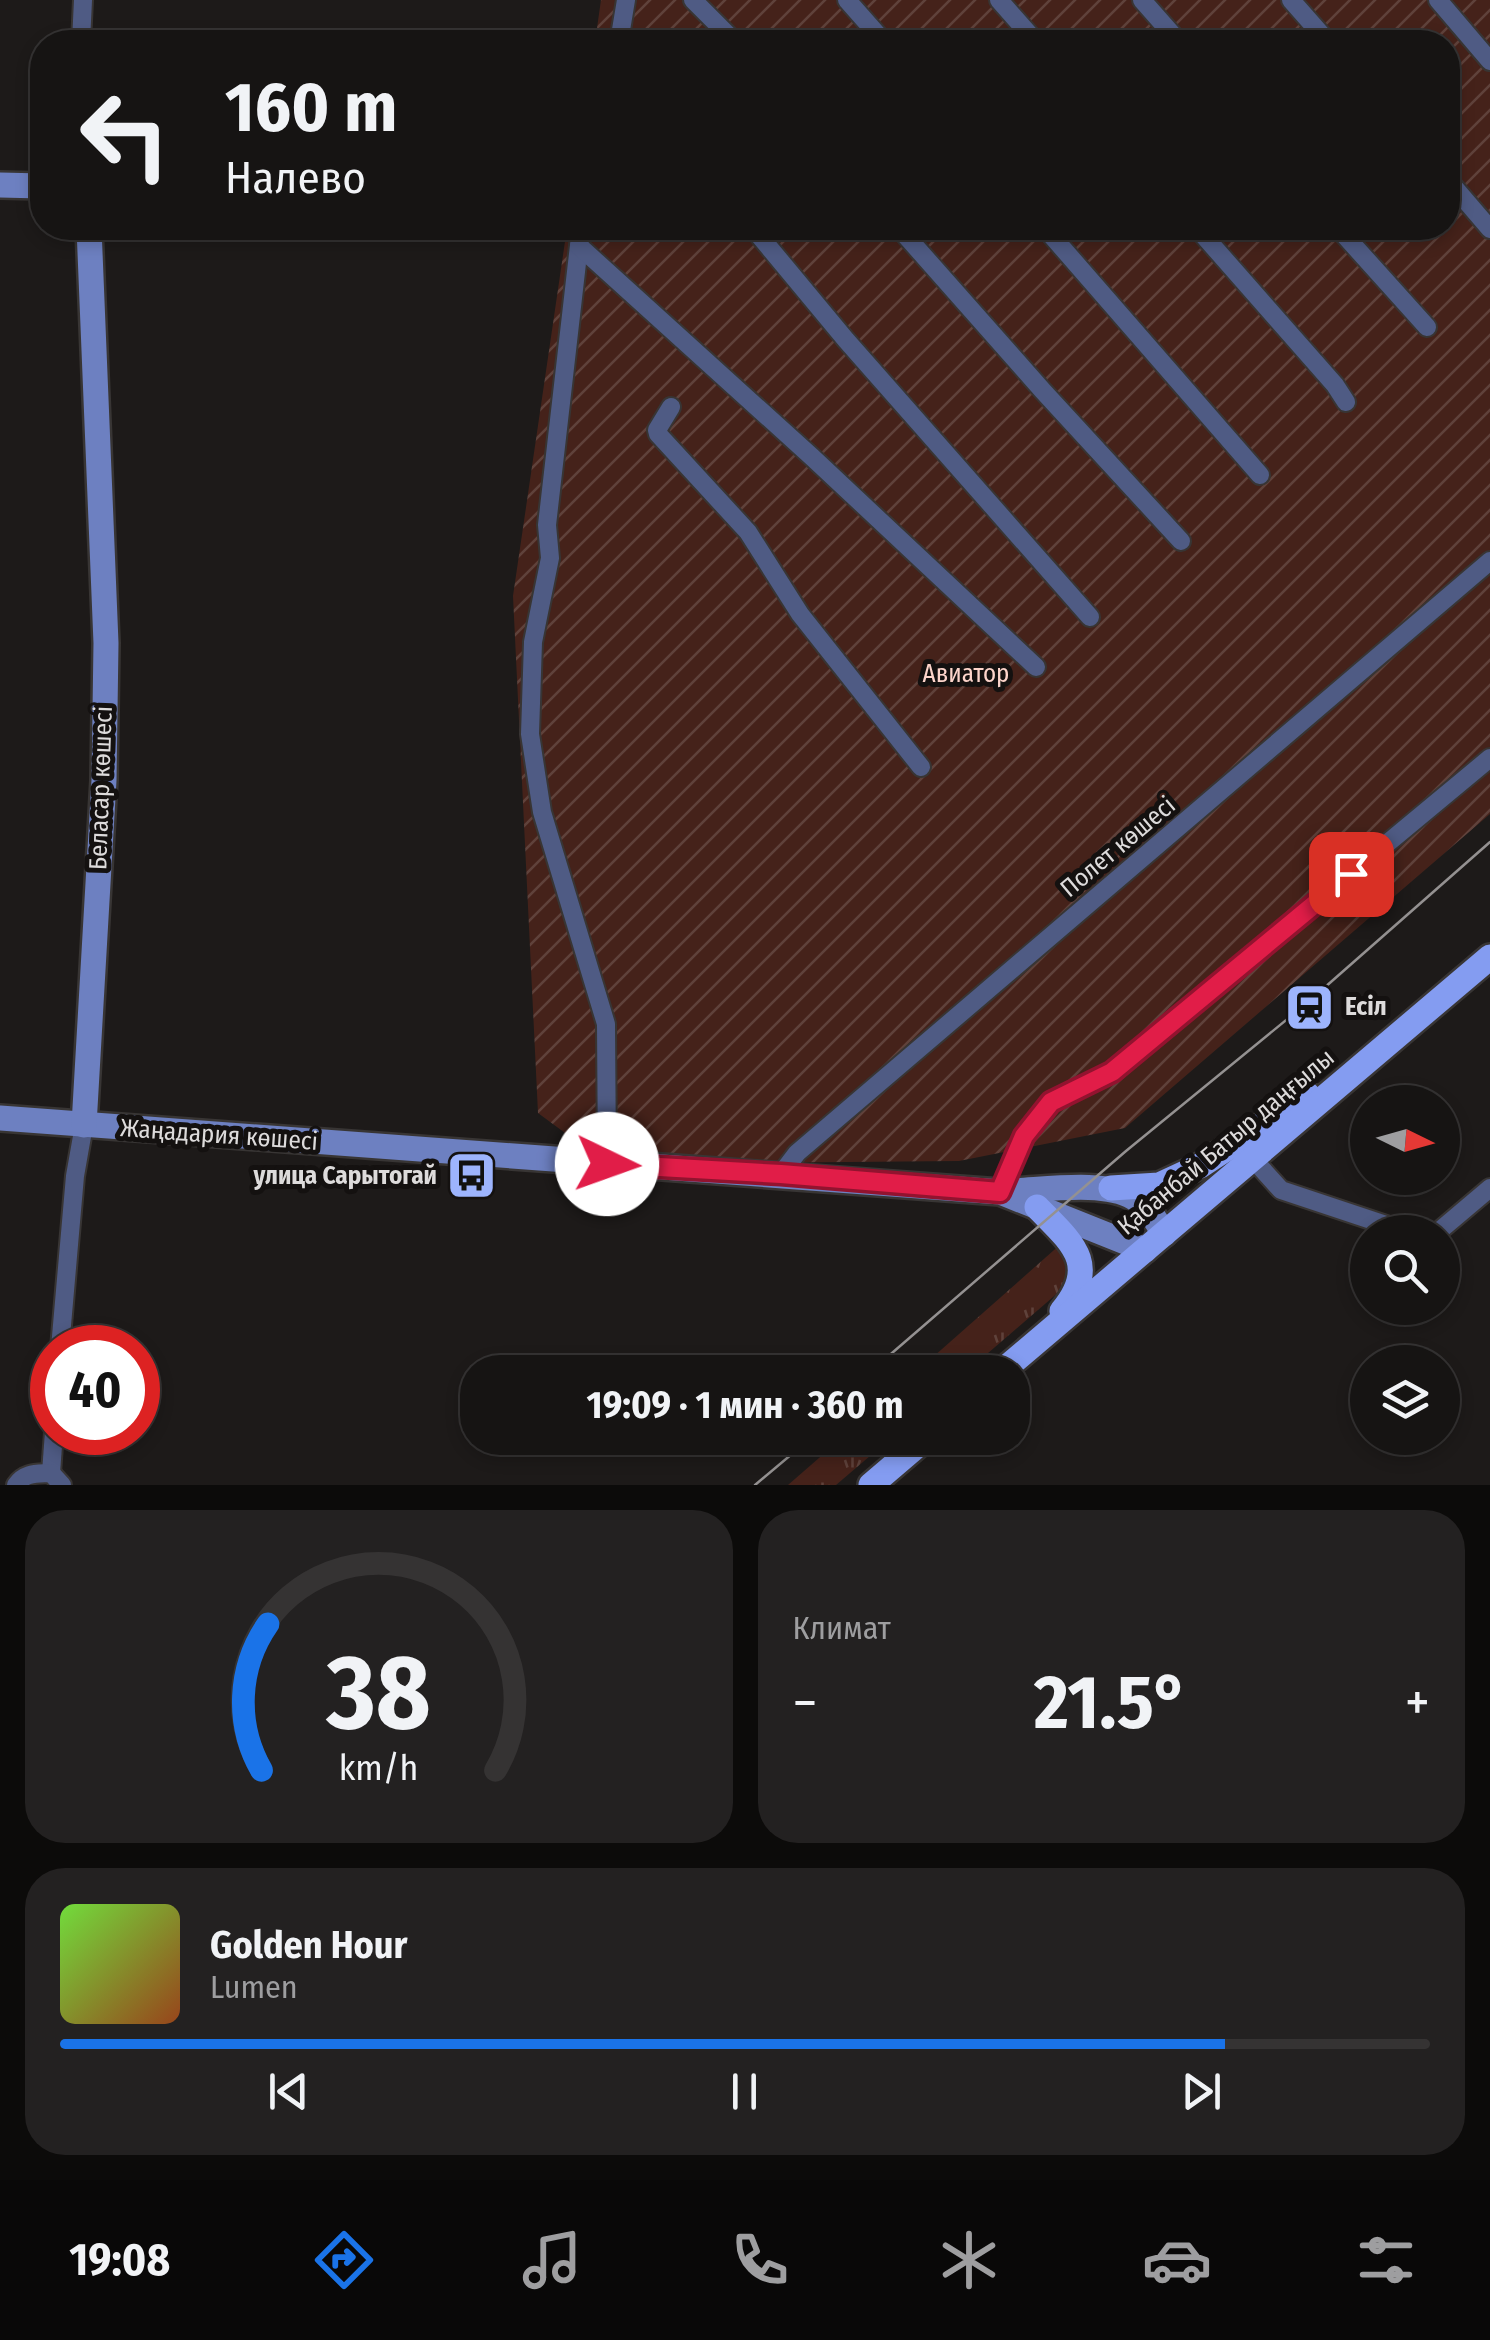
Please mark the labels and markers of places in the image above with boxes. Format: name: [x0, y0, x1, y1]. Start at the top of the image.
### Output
pin: [1309, 832, 1394, 917]
station icon: Есіл: [1284, 981, 1336, 1033]
place label: Есіл: [1345, 992, 1387, 1022]
bus stop icon: улица Сарытогай: [446, 1150, 498, 1202]
place label: улица Сарытогай: [253, 1161, 437, 1191]

